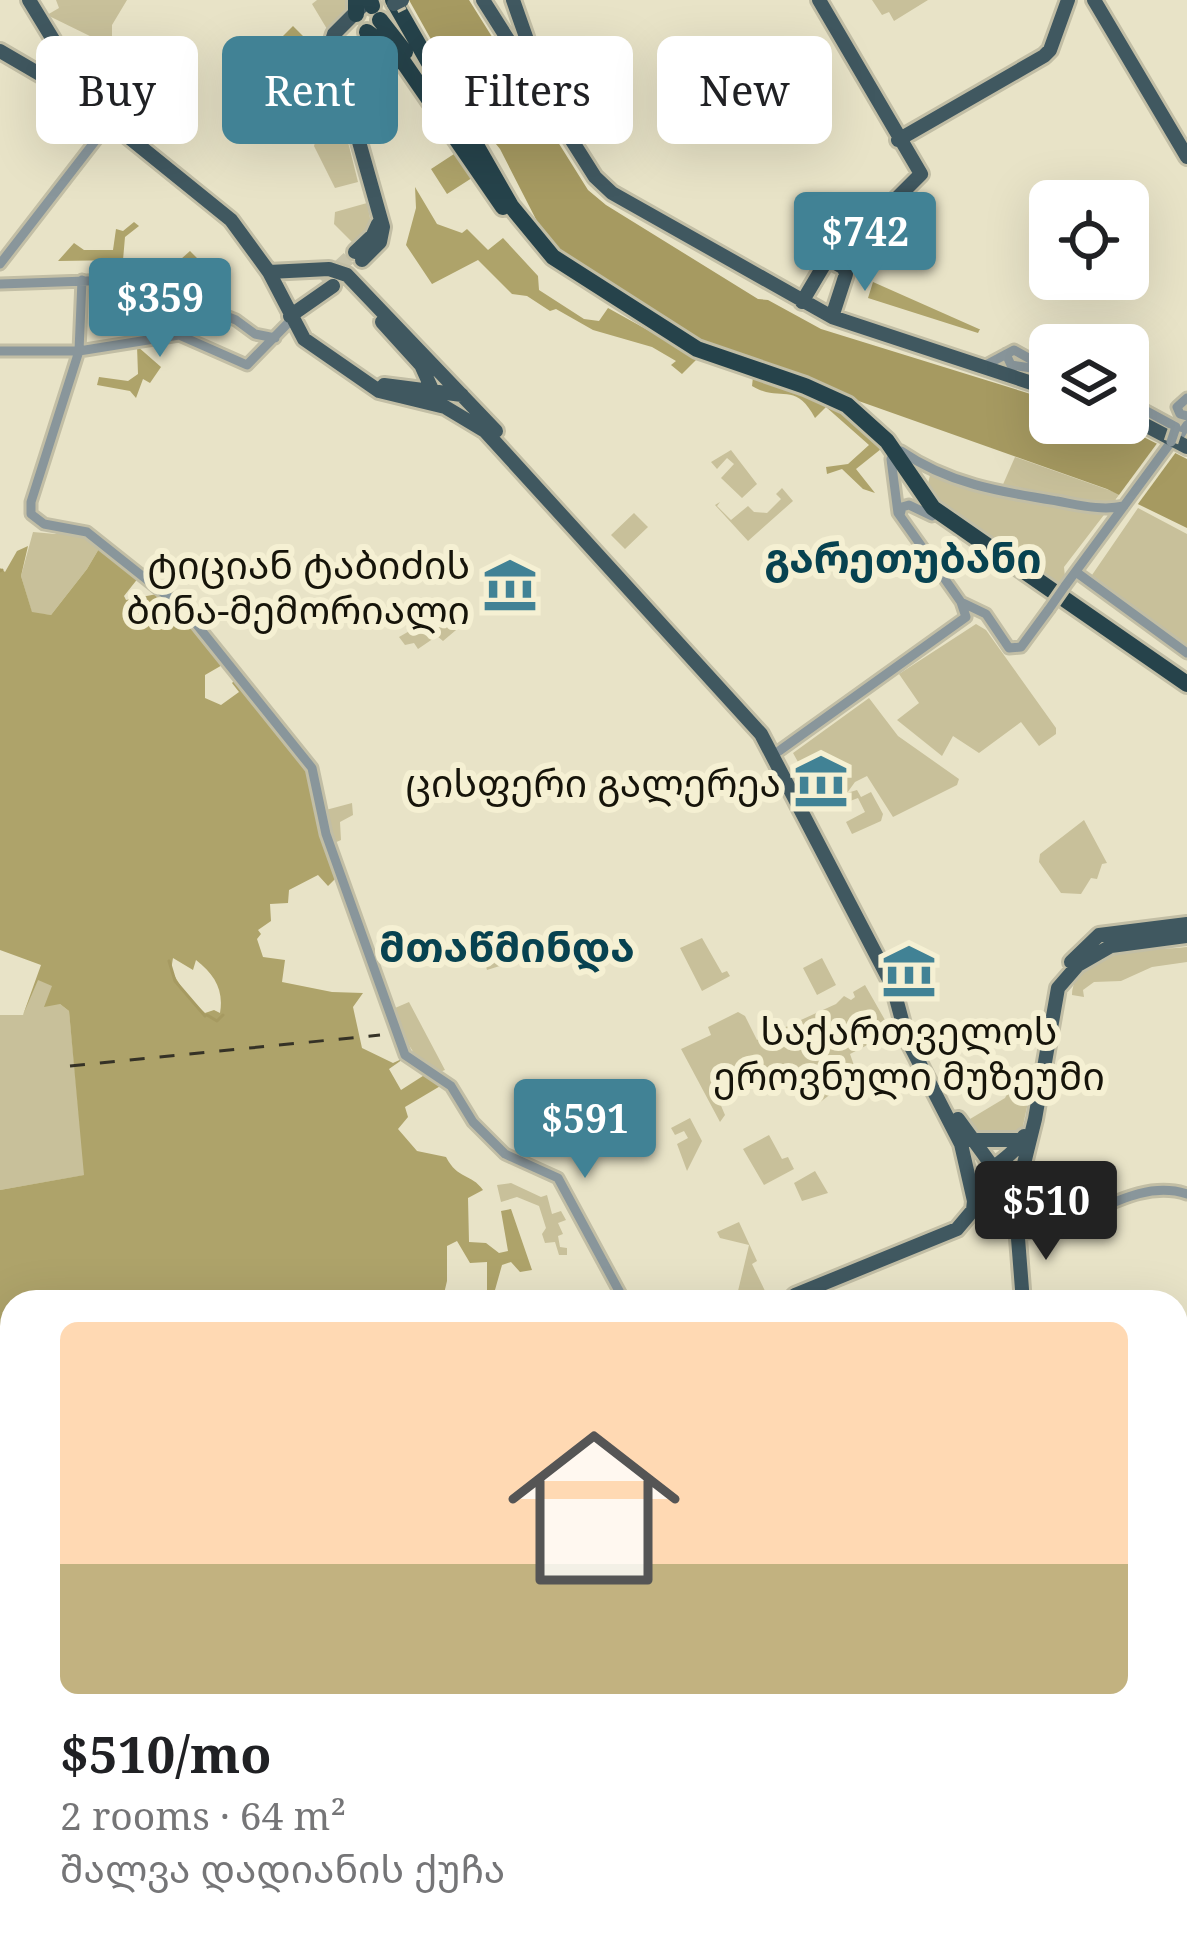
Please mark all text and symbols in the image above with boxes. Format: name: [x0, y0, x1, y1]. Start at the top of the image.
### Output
chip: Buy: [36, 36, 198, 144]
chip: Rent: [222, 36, 398, 144]
chip: Filters: [422, 36, 633, 144]
chip: New: [657, 36, 832, 144]
map controls: [1029, 180, 1149, 444]
button: locate: [1029, 180, 1149, 300]
pin: $742: [794, 192, 936, 294]
text: $742: [821, 204, 909, 257]
pin: $359: [89, 258, 231, 360]
text: $359: [116, 270, 204, 323]
button: layers: [1029, 324, 1149, 444]
district label: გარეთუბანი: [764, 528, 1042, 585]
place label: ტიციან ტაბიძის ბინა-მემორიალი: [126, 537, 470, 635]
museum icon: ტიციან ტაბიძის ბინა-მემორიალი: [481, 556, 539, 614]
museum icon: ცისფერი გალერეა: [792, 752, 850, 810]
place label: ცისფერი გალერეა: [405, 755, 781, 808]
district label: მთაწმინდა: [379, 917, 635, 974]
museum icon: საქართველოს ეროვნული მუზეუმი: [880, 942, 938, 1000]
place label: საქართველოს ეროვნული მუზეუმი: [713, 1003, 1105, 1101]
pin: $591: [514, 1079, 656, 1181]
text: $591: [541, 1091, 629, 1144]
pin: $510: [975, 1161, 1117, 1263]
text: $510: [1002, 1173, 1090, 1226]
icon: home: [486, 1400, 702, 1616]
text: $510/mo: [60, 1718, 272, 1788]
text: 2 rooms · 64 m²: [60, 1788, 346, 1841]
text: შალვა დადიანის ქუჩა: [60, 1841, 505, 1894]

